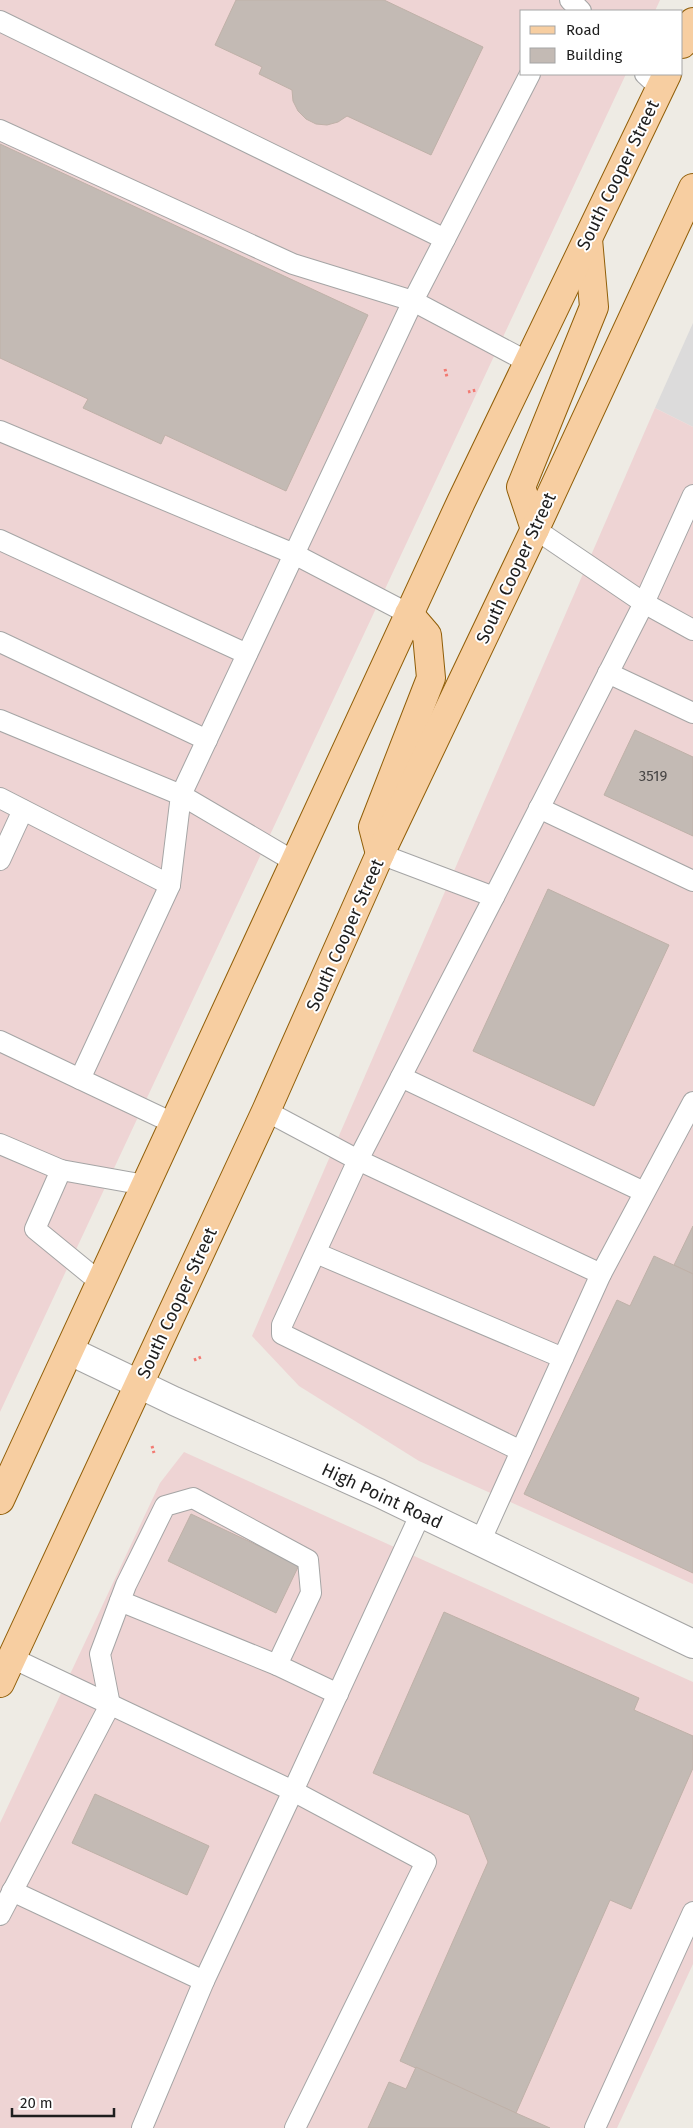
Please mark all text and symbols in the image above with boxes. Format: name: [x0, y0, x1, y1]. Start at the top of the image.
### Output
legend: [520, 10, 683, 75]
text: Road: [566, 21, 601, 39]
text: Building: [566, 46, 622, 64]
street label: South Cooper Street: [572, 96, 664, 254]
street label: South Cooper Street: [471, 488, 561, 647]
house number: 3519: [639, 767, 667, 785]
street label: South Cooper Street: [302, 855, 389, 1015]
street label: South Cooper Street: [132, 1223, 222, 1382]
street label: High Point Road: [318, 1458, 446, 1534]
scale bar: [12, 2086, 115, 2118]
text: 20 m: [20, 2094, 53, 2112]

